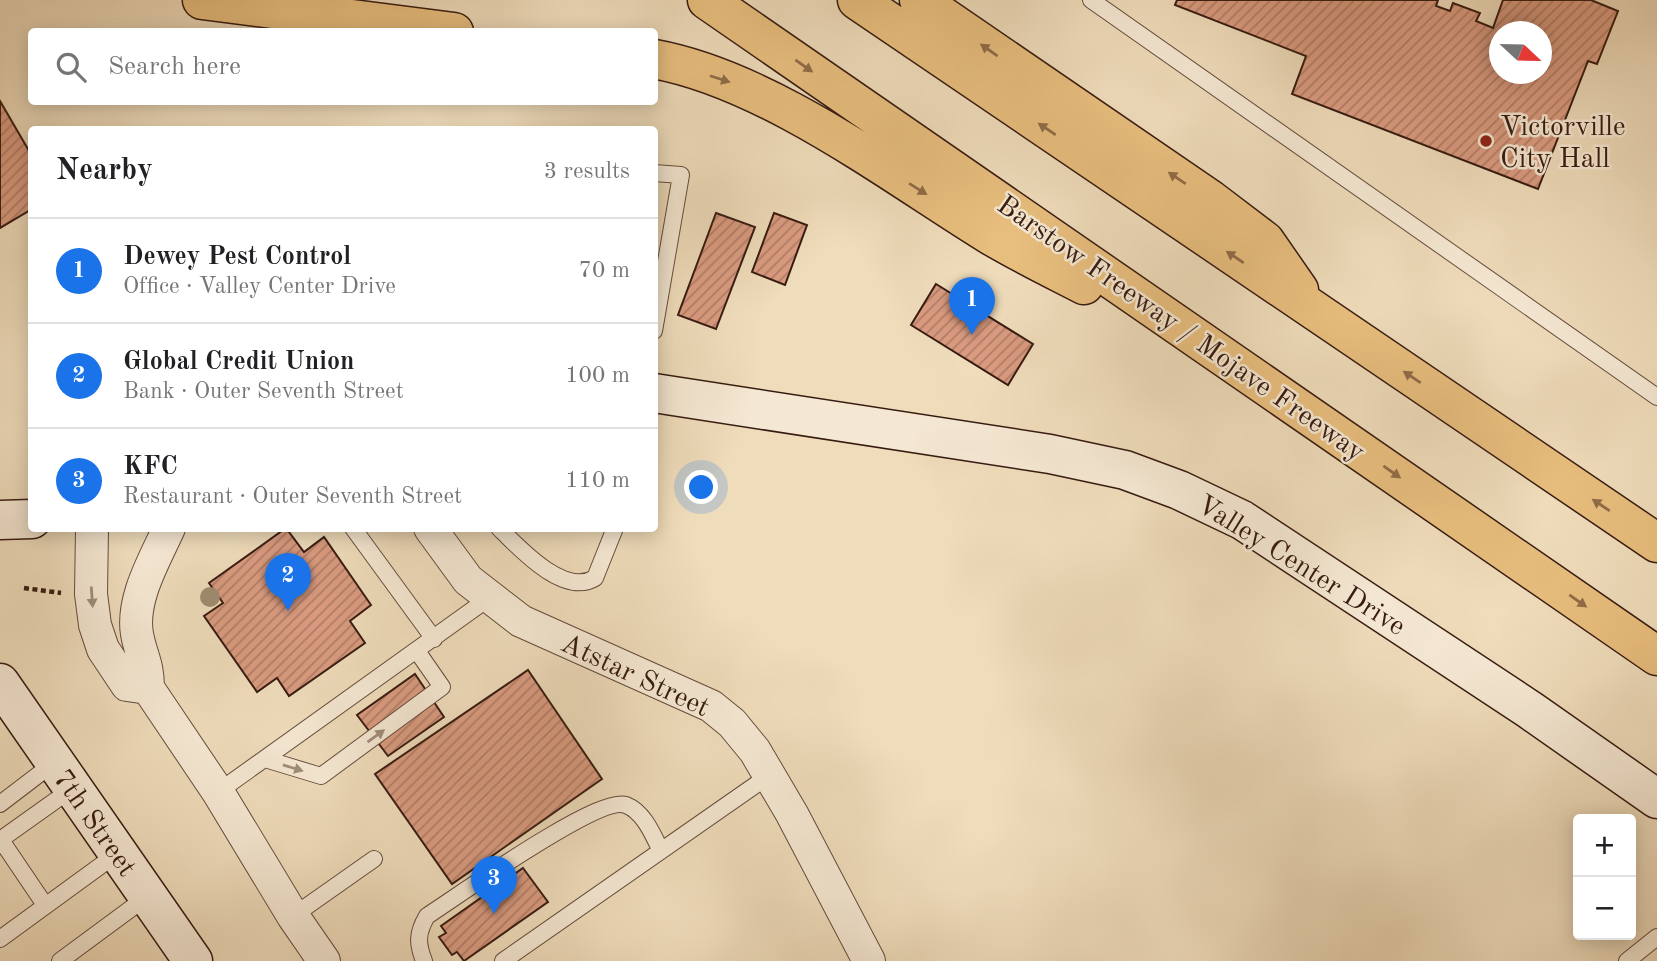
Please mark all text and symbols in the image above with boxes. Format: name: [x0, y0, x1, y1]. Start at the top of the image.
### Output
north arrow: [1489, 21, 1552, 84]
search box: [28, 28, 658, 105]
one-way arrow: [980, 44, 999, 57]
icon: search: [52, 48, 90, 86]
text: Search here: [108, 54, 241, 80]
one-way arrow: [794, 60, 814, 73]
one-way arrow: [709, 74, 730, 85]
place label: Victorville City Hall: [1500, 114, 1626, 174]
one-way arrow: [1038, 122, 1056, 136]
marker: Victorville City Hall: [1478, 133, 1494, 149]
text: Nearby: [56, 156, 153, 186]
text: 3 results: [544, 160, 630, 183]
one-way arrow: [1168, 172, 1187, 185]
one-way arrow: [909, 182, 928, 195]
street label: Barstow Freeway / Mojave Freeway: [991, 191, 1369, 468]
text: Dewey Pest Control: [123, 244, 351, 270]
one-way arrow: [1226, 250, 1244, 264]
text: 1: [72, 259, 86, 282]
text: 70 m: [579, 259, 630, 282]
text: Office · Valley Center Drive: [123, 275, 396, 298]
pin: 1: [949, 277, 995, 335]
text: Global Credit Union: [123, 349, 355, 375]
text: 2: [72, 364, 86, 387]
text: 100 m: [565, 364, 630, 387]
one-way arrow: [1403, 370, 1421, 384]
text: Bank · Outer Seventh Street: [123, 380, 404, 403]
text: KFC: [123, 454, 178, 480]
one-way arrow: [1382, 465, 1401, 478]
text: 3: [72, 469, 86, 492]
text: 110 m: [565, 469, 630, 492]
your location: [684, 470, 718, 504]
text: Restaurant · Outer Seventh Street: [123, 485, 462, 508]
street label: Valley Center Drive: [1191, 491, 1410, 642]
one-way arrow: [1591, 499, 1610, 512]
pin: 2: [265, 553, 311, 611]
one-way arrow: [87, 586, 98, 608]
one-way arrow: [1569, 594, 1588, 607]
street label: Atstar Street: [556, 630, 713, 723]
one-way arrow: [367, 729, 385, 743]
one-way arrow: [283, 763, 304, 773]
street label: 7th Street: [47, 765, 140, 882]
map controls: [1573, 814, 1636, 940]
button: +: [1573, 814, 1636, 877]
pin: 3: [471, 856, 517, 914]
button: −: [1573, 877, 1636, 940]

